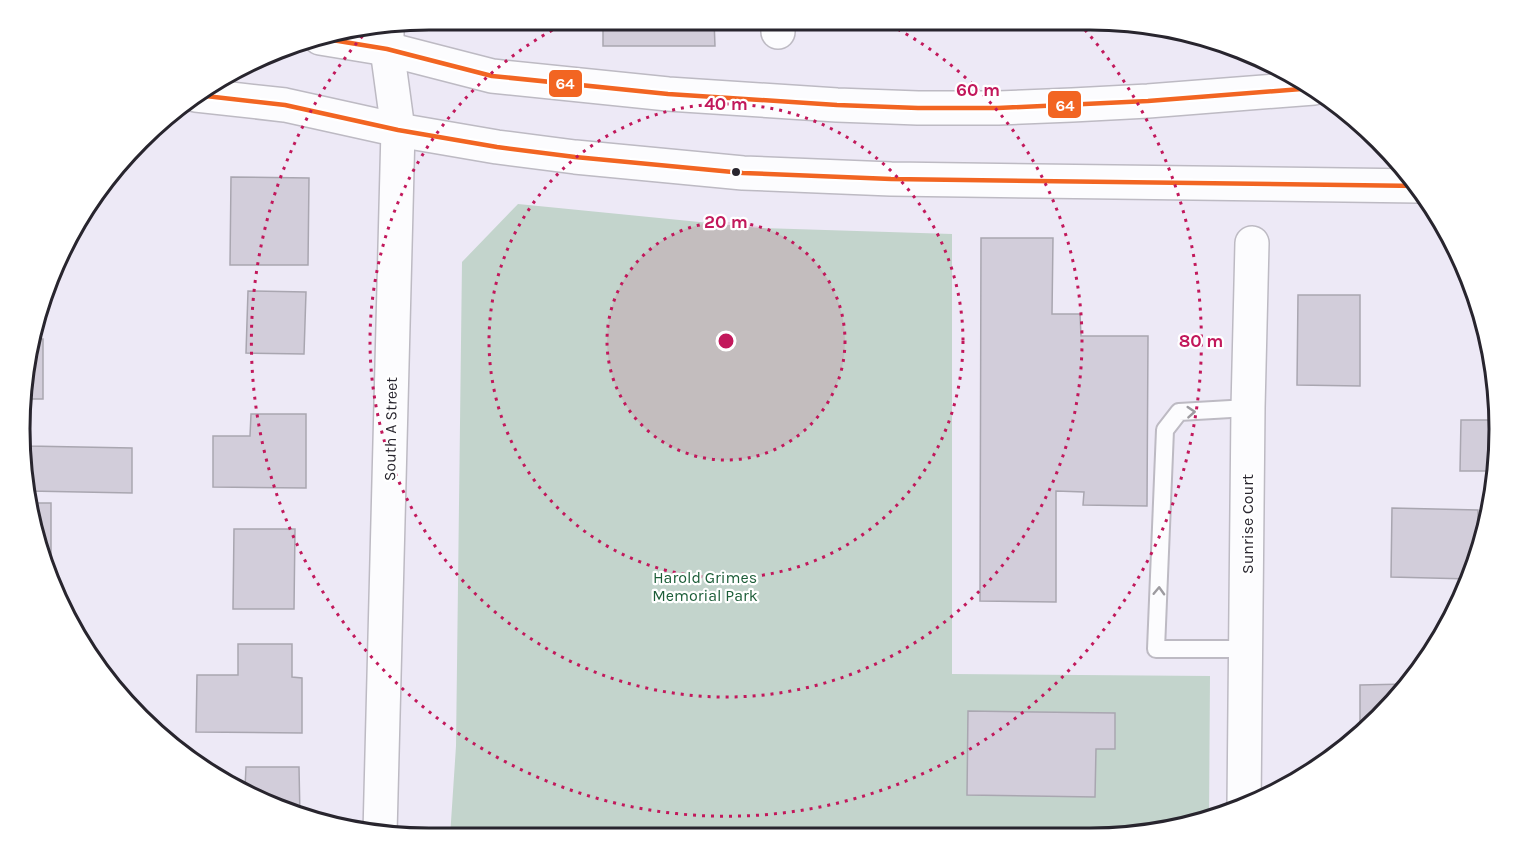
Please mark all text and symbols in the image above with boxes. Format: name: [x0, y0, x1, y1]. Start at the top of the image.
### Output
line badge: 64: [548, 69, 583, 98]
text: 64: [555, 74, 575, 93]
text: 60 m: [956, 79, 1000, 101]
line badge: 64: [1047, 90, 1082, 119]
text: 40 m: [704, 93, 748, 115]
text: 64: [1055, 96, 1075, 115]
unlabelled marker: [730, 166, 742, 178]
text: 20 m: [704, 211, 748, 233]
text: 80 m: [1179, 330, 1223, 352]
centre of rings: [716, 331, 736, 351]
street label: South A Street: [380, 377, 401, 481]
one-way arrow: [1186, 405, 1195, 418]
street label: Sunrise Court: [1238, 474, 1257, 574]
park label: Harold Grimes Memorial Park: [652, 568, 758, 605]
one-way arrow: [1152, 587, 1165, 596]

